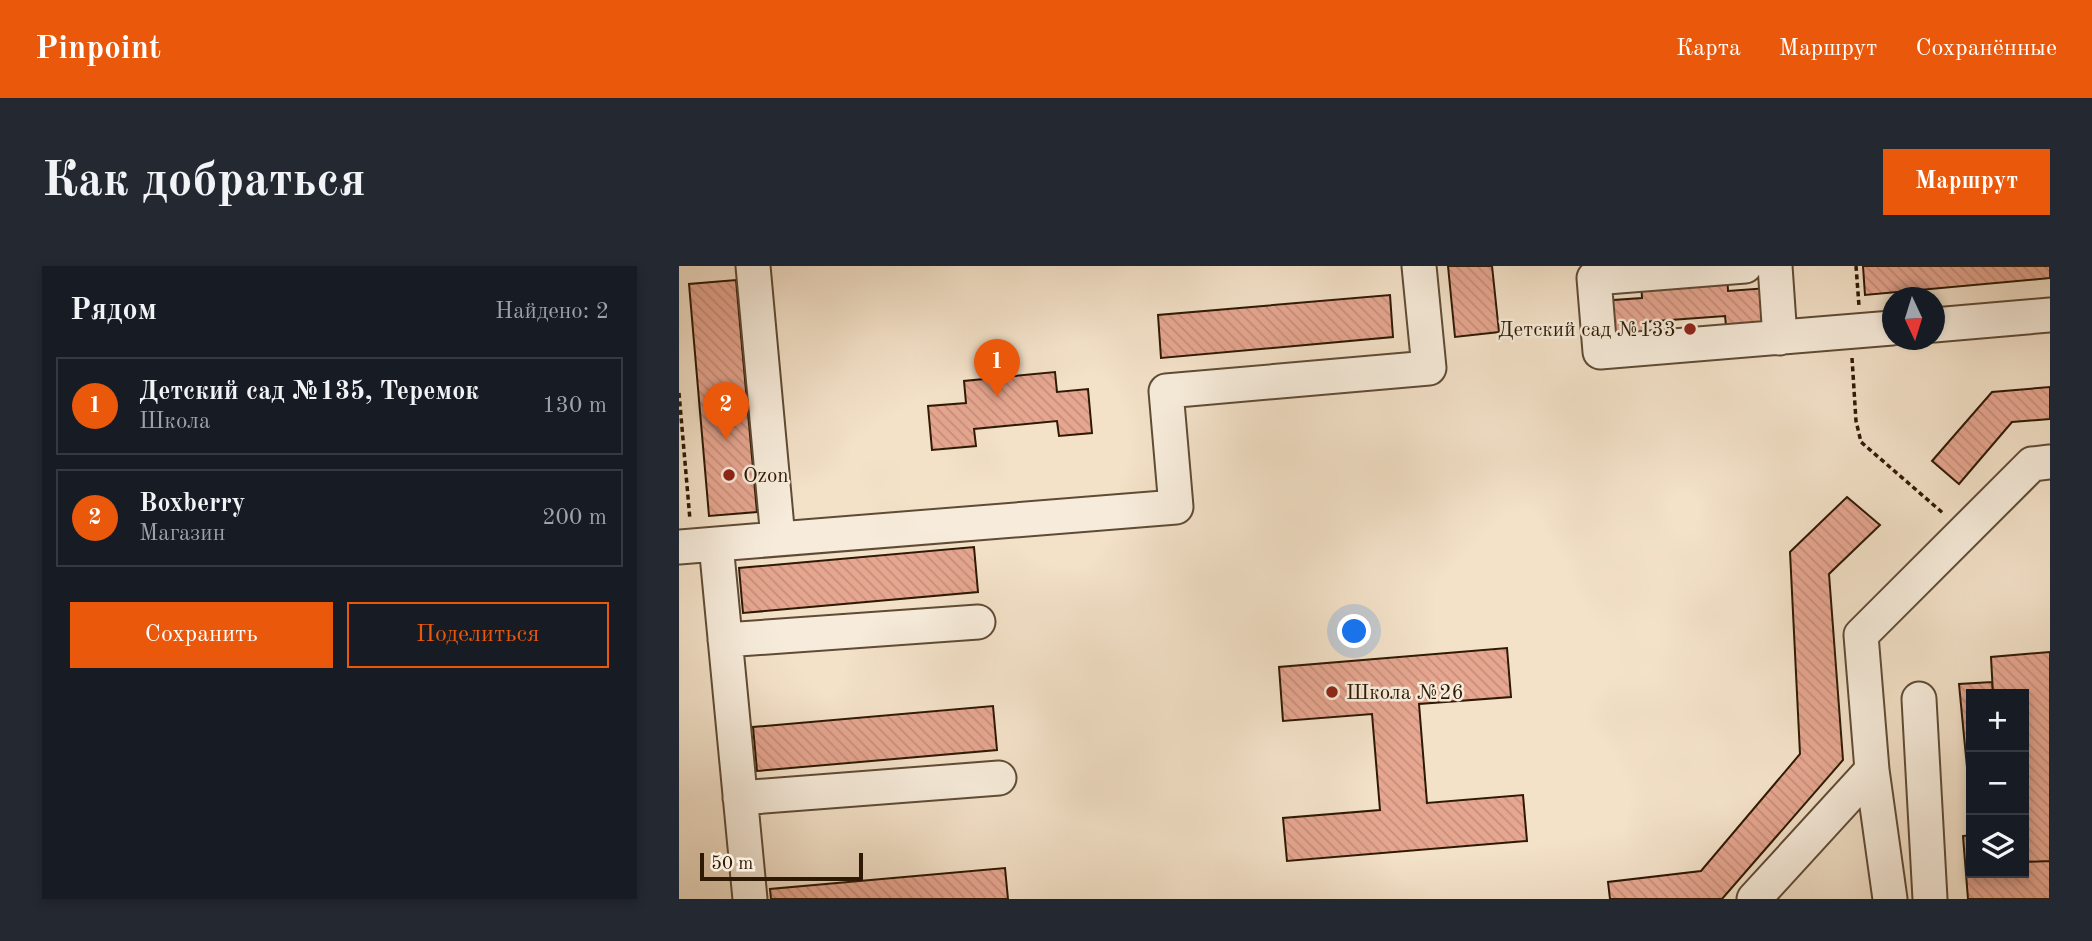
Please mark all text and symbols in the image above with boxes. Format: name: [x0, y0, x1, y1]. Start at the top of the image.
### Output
text: Pinpoint: [35, 33, 161, 66]
text: Карта: [1676, 37, 1741, 61]
text: Маршрут: [1779, 37, 1877, 61]
text: Сохранённые: [1915, 37, 2057, 61]
button: Маршрут: [1883, 149, 2050, 215]
text: Как добраться: [42, 158, 366, 207]
north arrow: [1882, 287, 1945, 350]
text: Рядом: [70, 296, 157, 326]
text: Найдено: 2: [495, 300, 609, 323]
place label: Детский сад №133: [1498, 320, 1676, 341]
marker: Детский сад №133: [1682, 321, 1698, 337]
pin: 1: [974, 339, 1020, 397]
text: Детский сад №135, Теремок: [139, 379, 479, 405]
pin: 2: [703, 382, 749, 440]
text: 1: [88, 394, 102, 417]
text: 130 m: [542, 394, 607, 417]
text: Школа: [139, 410, 210, 433]
place label: Ozon: [743, 466, 789, 487]
marker: Ozon: [721, 467, 737, 483]
text: Boxberry: [139, 491, 245, 517]
text: 2: [88, 506, 102, 529]
text: 200 m: [542, 506, 607, 529]
text: Магазин: [139, 522, 225, 545]
button: Сохранить: [70, 602, 333, 668]
button: Поделиться: [347, 602, 609, 668]
your location: [1337, 614, 1371, 648]
place label: Школа №26: [1346, 683, 1464, 704]
marker: Школа №26: [1324, 684, 1340, 700]
map controls: [1966, 689, 2029, 878]
button: +: [1966, 689, 2029, 752]
button: −: [1966, 752, 2029, 815]
button: layers: [1966, 815, 2029, 878]
scale bar: [700, 850, 863, 882]
text: 50 m: [711, 855, 753, 874]

